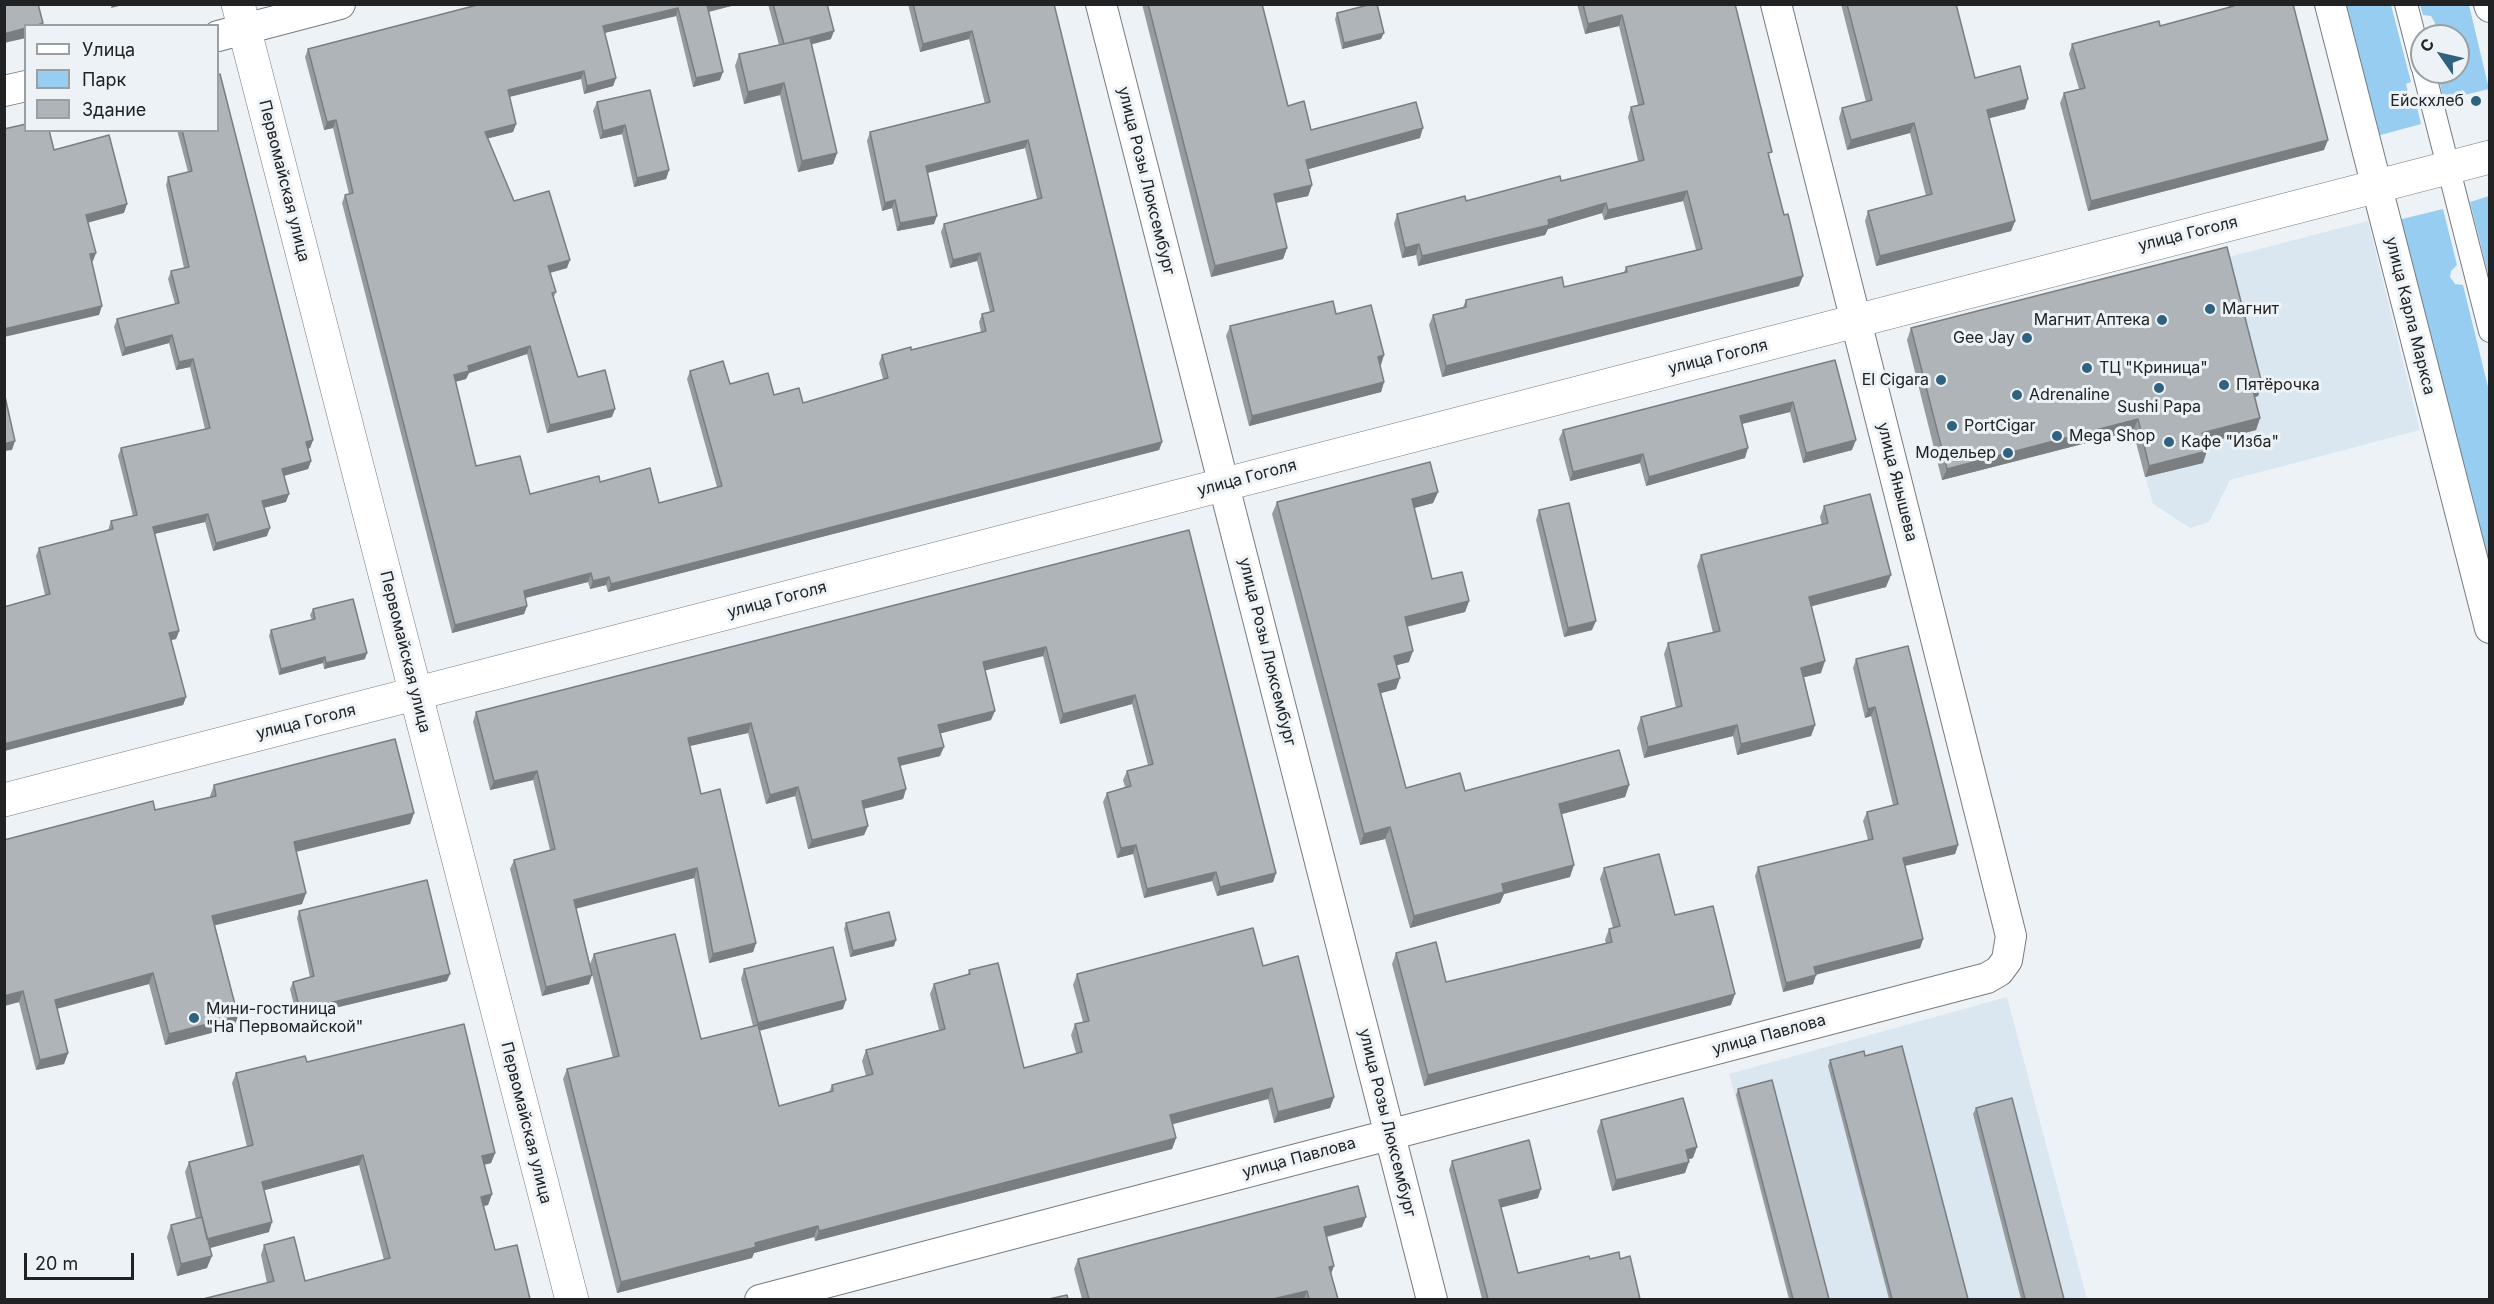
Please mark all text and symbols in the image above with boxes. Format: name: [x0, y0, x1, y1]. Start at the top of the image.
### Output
legend: [24, 24, 219, 132]
north arrow: [2410, 24, 2470, 84]
text: С: [2415, 35, 2438, 56]
text: Улица: [82, 39, 135, 60]
text: Парк: [82, 69, 126, 90]
street label: улица Розы Люксембург: [1113, 85, 1179, 277]
place label: Ейскхлеб: [2390, 91, 2464, 111]
marker: Ейскхлеб: [2469, 94, 2483, 108]
street label: Первомайская улица: [255, 98, 313, 264]
text: Здание: [82, 99, 146, 120]
street label: улица Гоголя: [2136, 212, 2240, 256]
street label: улица Карла Маркса: [2381, 235, 2439, 397]
place label: Магнит: [2222, 299, 2279, 319]
marker: Магнит: [2203, 302, 2217, 316]
place label: Магнит Аптека: [2034, 310, 2150, 330]
marker: Магнит Аптека: [2155, 313, 2169, 327]
place label: Gee Jay: [1953, 328, 2015, 348]
marker: Gee Jay: [2020, 331, 2034, 345]
street label: улица Гоголя: [1666, 335, 1770, 379]
place label: ТЦ "Криница": [2099, 358, 2208, 378]
marker: ТЦ "Криница": [2080, 361, 2094, 375]
place label: El Cigara: [1862, 370, 1929, 390]
marker: El Cigara: [1934, 373, 1948, 387]
place label: Пятёрочка: [2236, 375, 2320, 395]
marker: Пятёрочка: [2217, 378, 2231, 392]
marker: Sushi Papa: [2152, 381, 2166, 395]
place label: Аdrenaline: [2029, 385, 2110, 405]
marker: Аdrenaline: [2010, 388, 2024, 402]
place label: Sushi Papa: [2117, 397, 2201, 417]
place label: PortCigar: [1964, 416, 2036, 436]
marker: PortCigar: [1945, 419, 1959, 433]
street label: улица Янышева: [1873, 420, 1921, 544]
place label: Mega Shop: [2069, 426, 2155, 446]
marker: Mega Shop: [2050, 429, 2064, 443]
place label: Кафе "Изба": [2181, 432, 2279, 452]
marker: Кафе "Изба": [2162, 435, 2176, 449]
place label: Модельер: [1915, 443, 1996, 463]
marker: Модельер: [2001, 446, 2015, 460]
street label: улица Гоголя: [1195, 456, 1299, 500]
street label: улица Розы Люксембург: [1234, 556, 1300, 748]
street label: Первомайская улица: [376, 569, 434, 735]
street label: улица Гоголя: [725, 578, 829, 622]
street label: улица Гоголя: [254, 700, 358, 744]
place label: Мини-гостиница "На Первомайской": [206, 999, 363, 1037]
marker: Мини-гостиница "На Первомайской": [187, 1011, 201, 1025]
street label: улица Павлова: [1710, 1011, 1828, 1059]
street label: улица Розы Люксембург: [1354, 1027, 1420, 1219]
street label: Первомайская улица: [497, 1040, 555, 1206]
street label: улица Павлова: [1240, 1134, 1358, 1182]
scale bar: [27, 1241, 136, 1279]
text: 20 m: [35, 1253, 78, 1274]

